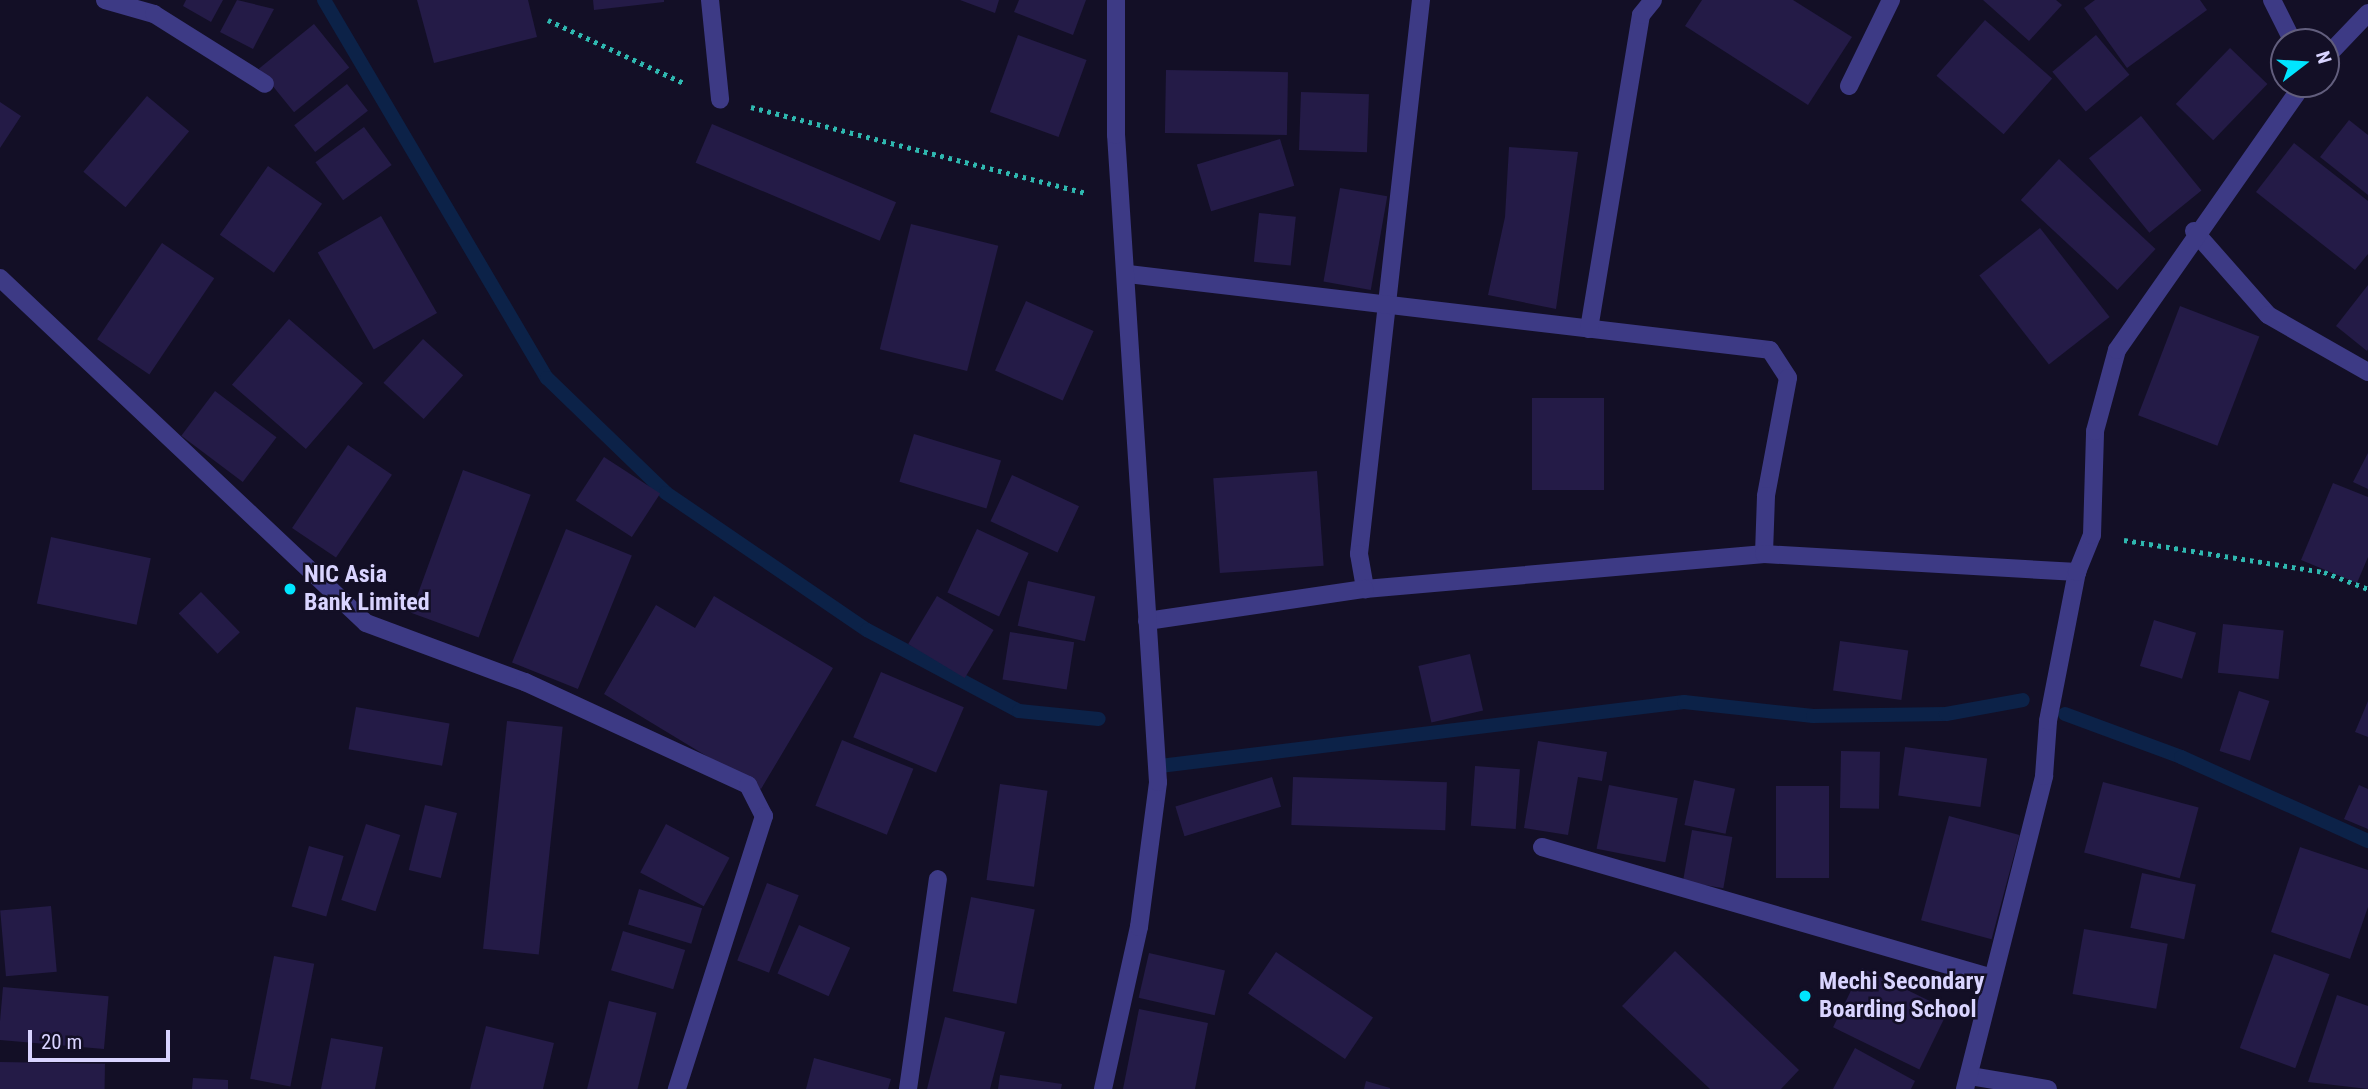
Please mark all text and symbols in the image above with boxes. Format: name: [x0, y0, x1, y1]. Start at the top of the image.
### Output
north arrow: [2270, 28, 2340, 98]
text: N: [2311, 48, 2336, 66]
place label: NIC Asia Bank Limited: [304, 561, 430, 617]
marker: NIC Asia Bank Limited: [282, 581, 298, 597]
place label: Mechi Secondary Boarding School: [1819, 968, 1984, 1024]
marker: Mechi Secondary Boarding School: [1797, 988, 1813, 1004]
scale bar: [32, 1016, 173, 1060]
text: 20 m: [41, 1030, 82, 1054]

